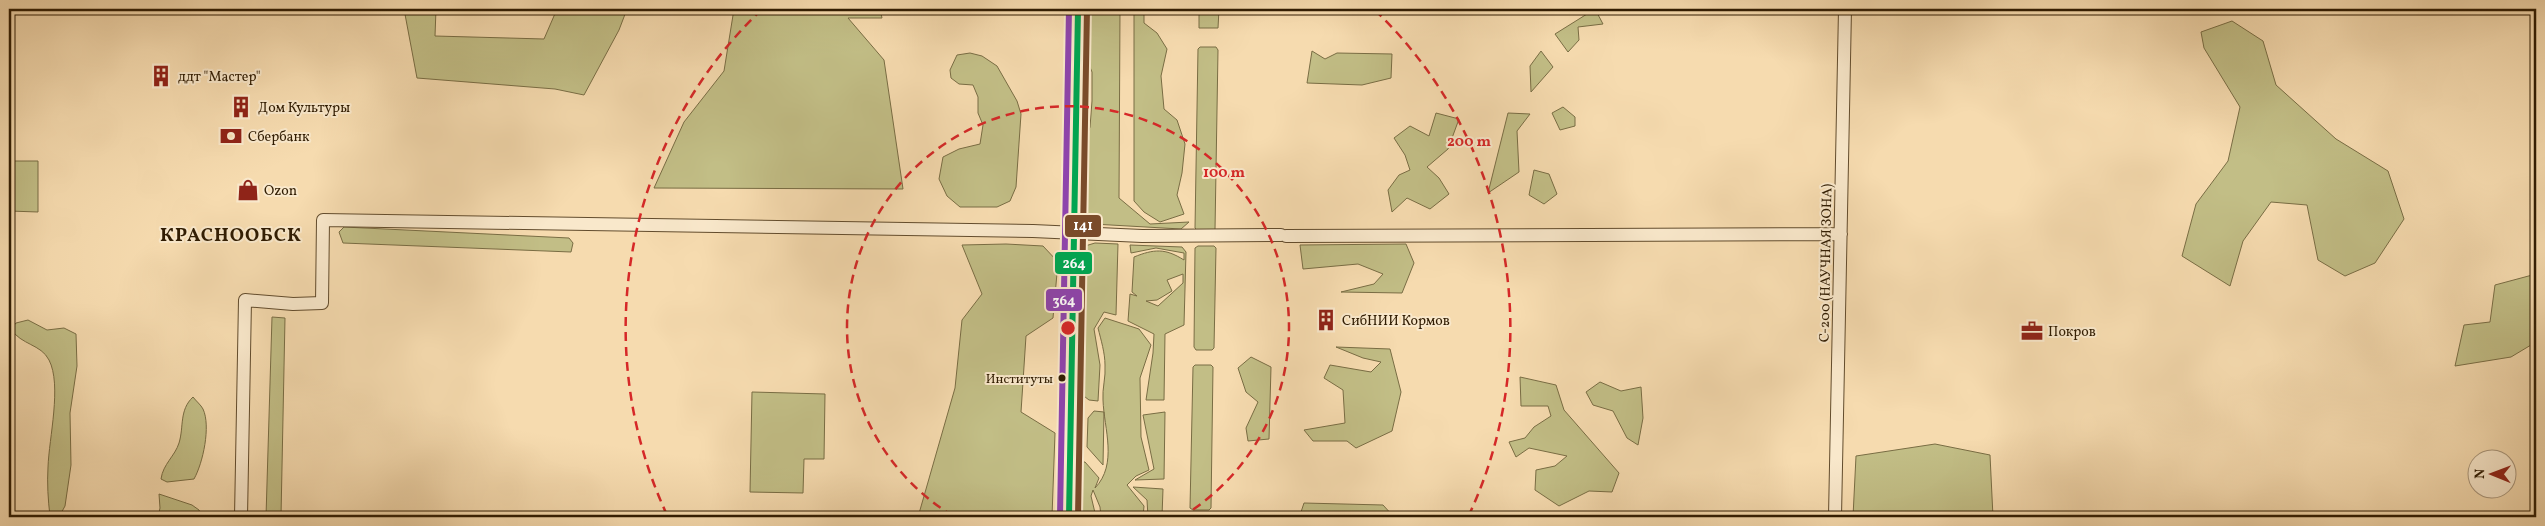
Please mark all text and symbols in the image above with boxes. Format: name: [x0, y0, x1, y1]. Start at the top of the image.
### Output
building icon: ддт "Мастер": [148, 63, 174, 89]
place label: ддт "Мастер": [178, 68, 261, 87]
building icon: Дом Культуры: [228, 94, 254, 120]
place label: Дом Культуры: [258, 99, 350, 118]
bank icon: Сбербанк: [218, 123, 244, 149]
place label: Сбербанк: [248, 128, 310, 147]
text: 200 m: [1447, 132, 1491, 153]
text: 100 m: [1203, 163, 1246, 184]
shop icon: Ozon: [235, 177, 261, 203]
place label: Ozon: [264, 182, 297, 201]
street label: С-200 (НАУЧНАЯ ЗОНА): [1816, 184, 1837, 342]
line badge: 141: [1064, 214, 1102, 238]
text: 141: [1073, 217, 1093, 236]
district label: КРАСНООБСК: [160, 223, 302, 249]
line badge: 264: [1054, 251, 1093, 275]
text: 264: [1062, 255, 1086, 274]
line badge: 364: [1045, 288, 1083, 312]
text: 364: [1052, 292, 1076, 311]
building icon: СибНИИ Кормов: [1313, 307, 1339, 333]
place label: СибНИИ Кормов: [1342, 312, 1450, 331]
office icon: Покров: [2019, 318, 2045, 344]
centre of rings: [1059, 319, 1077, 337]
place label: Покров: [2048, 323, 2096, 342]
place label: Институты: [986, 371, 1053, 389]
marker: Институты: [1057, 373, 1067, 383]
north arrow: [2468, 448, 2518, 498]
text: N: [2471, 469, 2490, 479]

